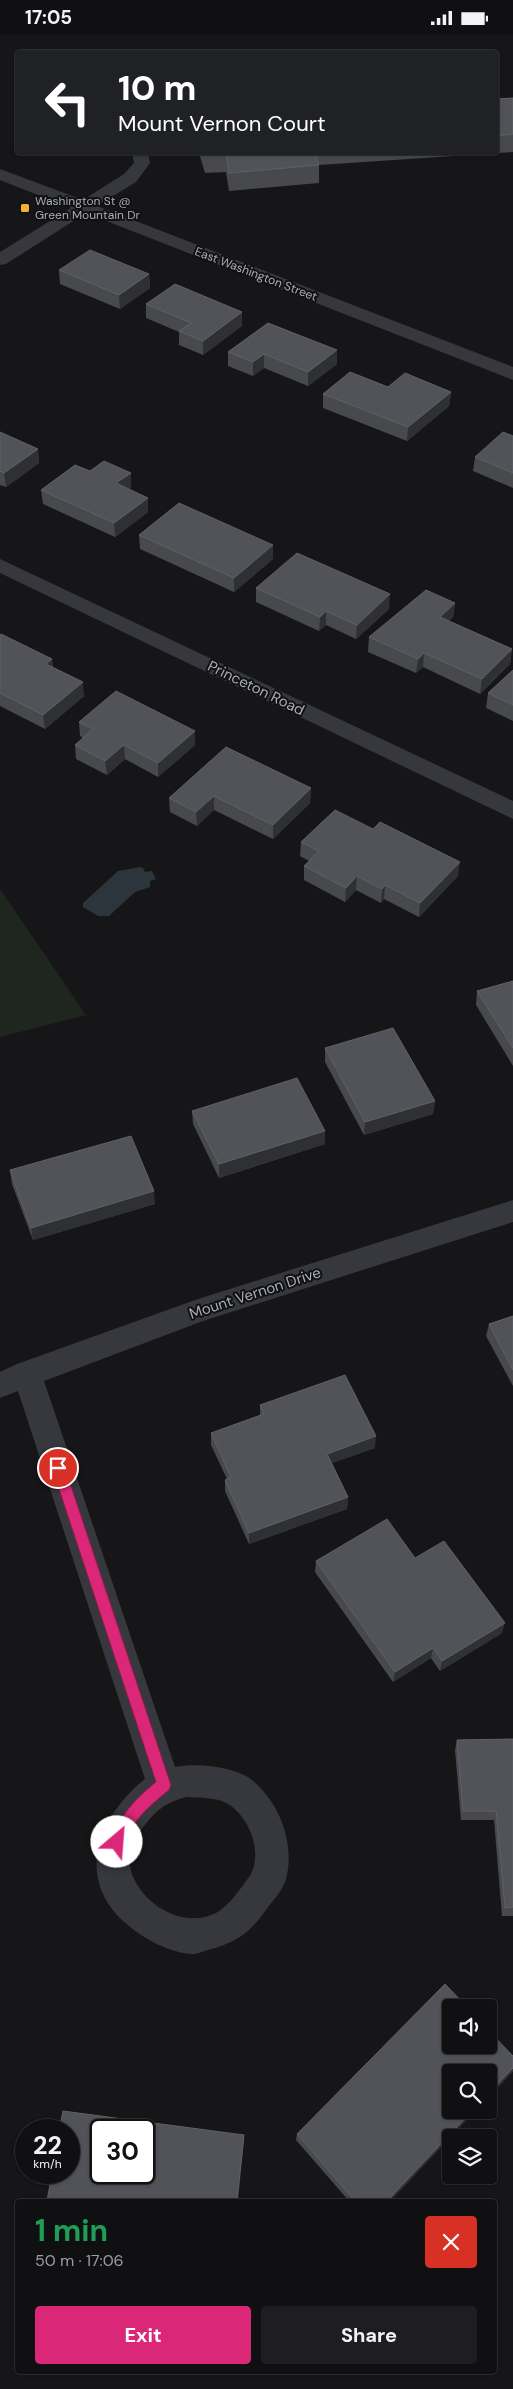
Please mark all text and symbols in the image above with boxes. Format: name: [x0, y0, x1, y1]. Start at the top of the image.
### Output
text: 17:05: [25, 5, 72, 30]
text: 10 m: [118, 65, 197, 111]
icon: left: [35, 70, 100, 135]
text: Mount Vernon Court: [118, 109, 326, 138]
place label: Washington St @ Green Mountain Dr: [35, 193, 140, 223]
marker: Washington St @ Green Mountain Dr: [19, 202, 31, 214]
street label: East Washington Street: [193, 243, 320, 305]
street label: Princeton Road: [204, 656, 308, 720]
street label: Mount Vernon Drive: [187, 1262, 323, 1324]
pin: [37, 1447, 79, 1489]
icon: arrive: [44, 1454, 72, 1482]
position arrow: [90, 1815, 142, 1867]
map controls: [442, 1999, 497, 2184]
button: sound: [442, 1999, 497, 2054]
button: search: [442, 2064, 497, 2119]
speed limit sign: 30: [90, 2119, 155, 2184]
text: 22: [33, 2129, 62, 2162]
button: layers: [442, 2129, 497, 2184]
text: km/h: [33, 2156, 62, 2172]
text: 1 min: [35, 2211, 108, 2250]
button: close: [425, 2216, 477, 2268]
text: 50 m · 17:06: [35, 2250, 124, 2271]
button: Exit: [35, 2306, 251, 2364]
button: Share: [261, 2306, 477, 2364]

